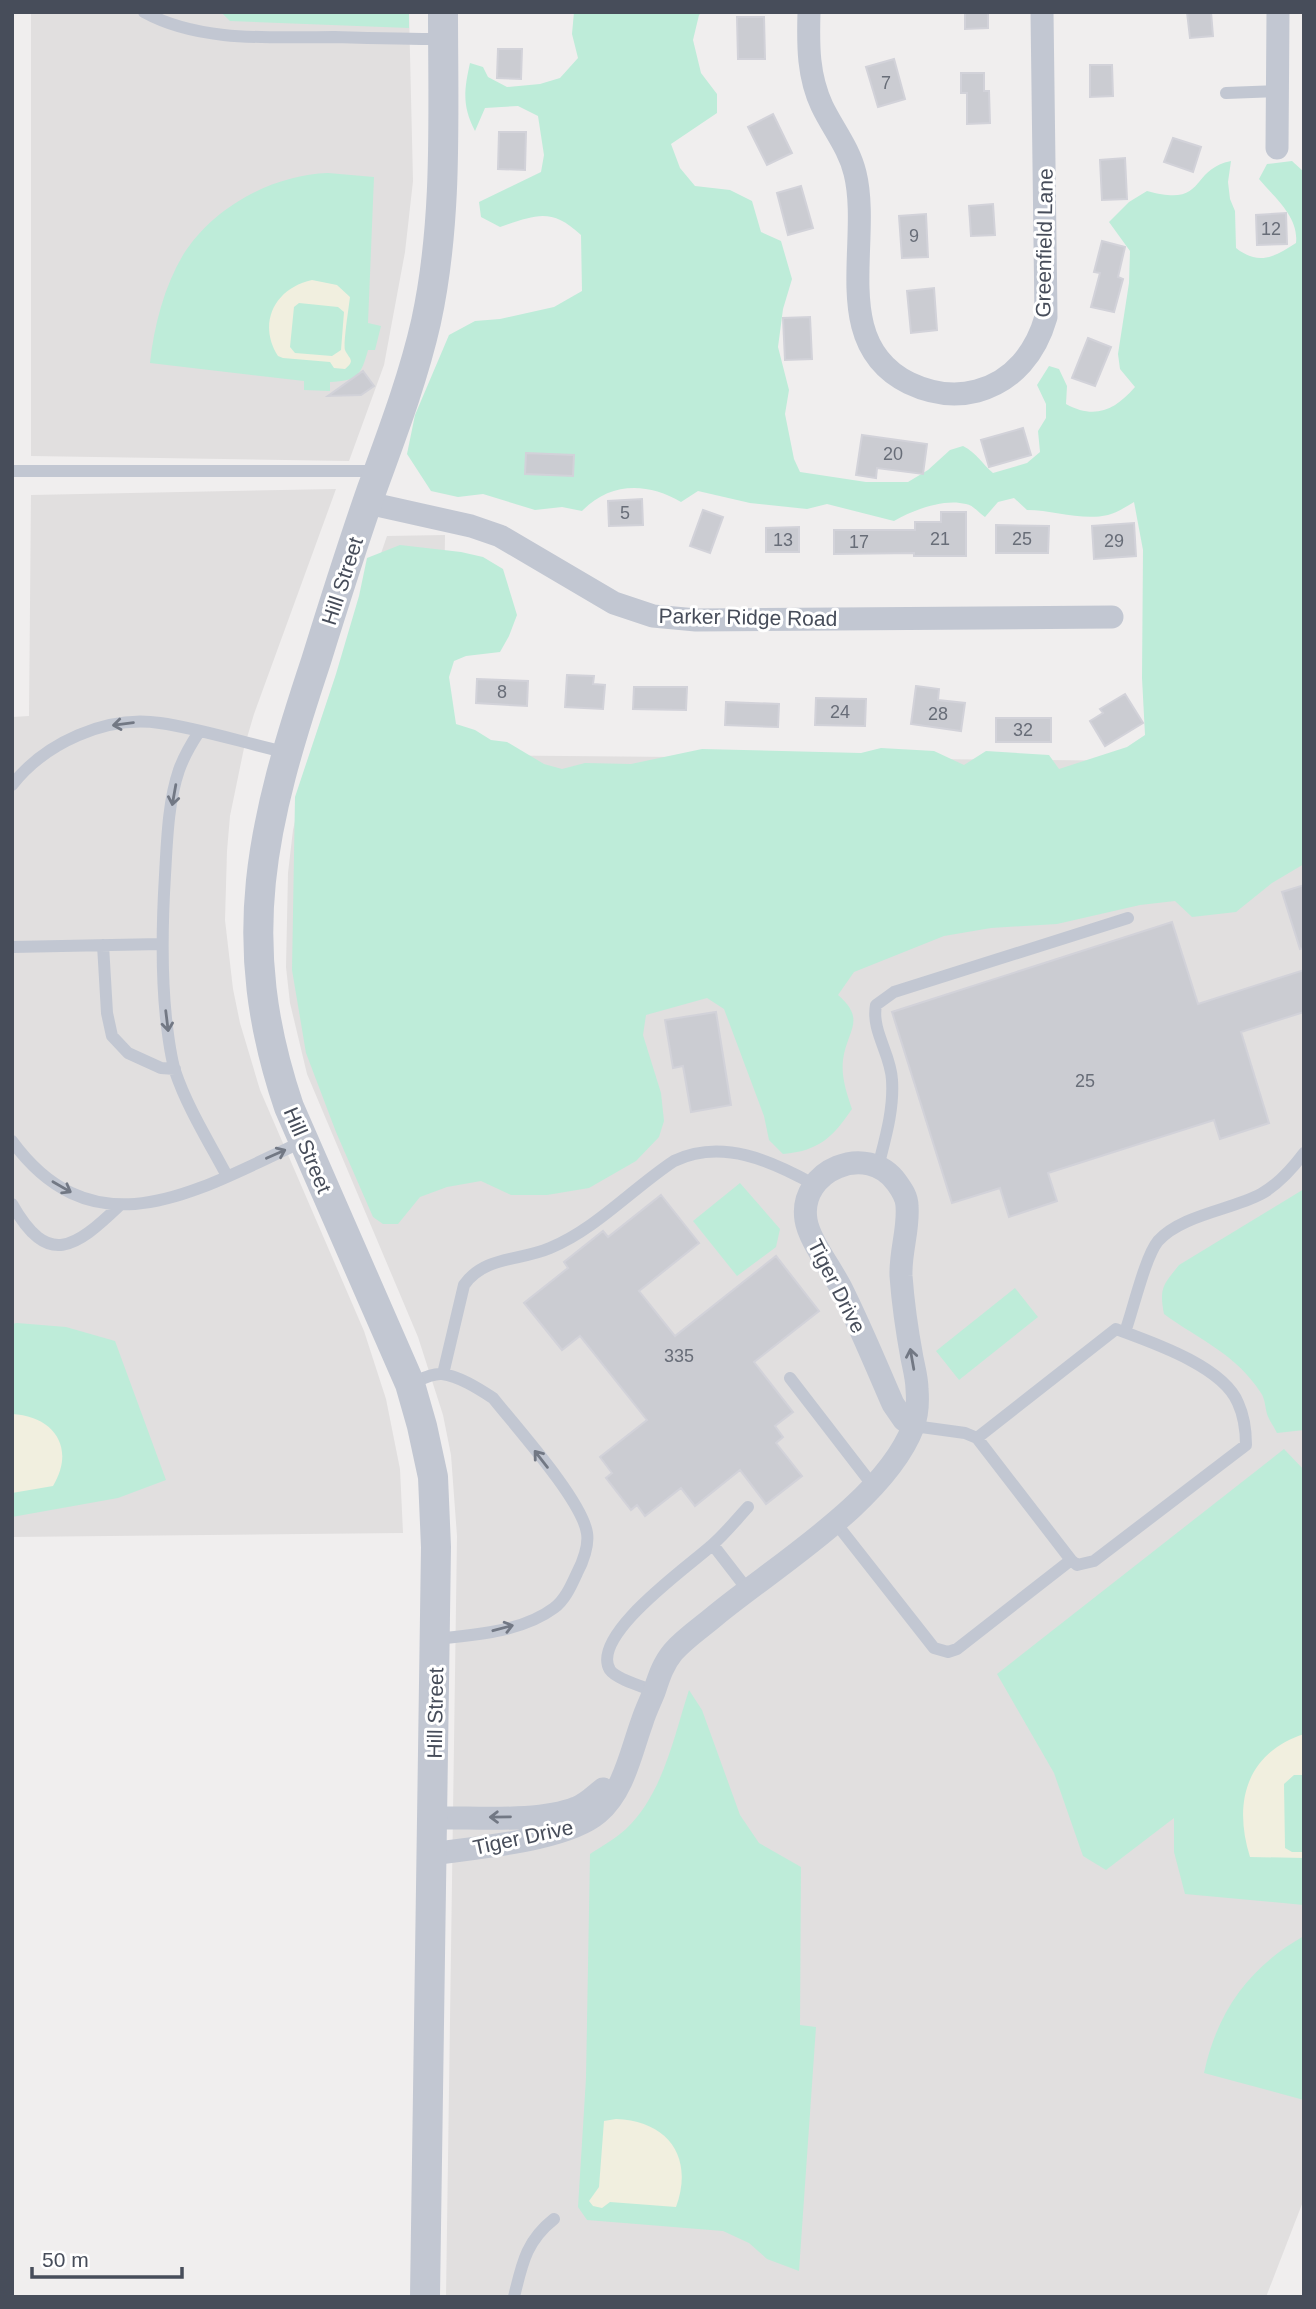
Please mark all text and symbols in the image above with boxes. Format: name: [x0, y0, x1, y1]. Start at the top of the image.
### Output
house number: 7: [881, 73, 891, 93]
street label: Greenfield Lane: [1031, 168, 1057, 318]
house number: 12: [1261, 219, 1281, 239]
house number: 9: [909, 226, 919, 246]
house number: 20: [883, 444, 903, 464]
house number: 5: [620, 503, 630, 523]
house number: 21: [930, 529, 950, 549]
house number: 25: [1012, 529, 1032, 549]
house number: 13: [773, 530, 793, 550]
house number: 29: [1104, 531, 1124, 551]
house number: 17: [849, 532, 869, 552]
street label: Hill Street: [317, 534, 367, 628]
street label: Parker Ridge Road: [659, 604, 837, 630]
house number: 8: [497, 682, 507, 702]
house number: 24: [830, 702, 850, 722]
house number: 28: [928, 704, 948, 724]
one-way arrow: [112, 718, 135, 731]
house number: 32: [1013, 720, 1033, 740]
one-way arrow: [167, 783, 180, 806]
one-way arrow: [160, 1009, 173, 1032]
house number: 25: [1075, 1071, 1095, 1091]
street label: Hill Street: [280, 1104, 336, 1197]
one-way arrow: [264, 1147, 286, 1160]
one-way arrow: [51, 1180, 71, 1194]
street label: Tiger Drive: [804, 1235, 870, 1337]
house number: 335: [664, 1346, 694, 1366]
one-way arrow: [905, 1348, 918, 1371]
one-way arrow: [533, 1450, 548, 1468]
one-way arrow: [492, 1621, 514, 1634]
street label: Hill Street: [423, 1667, 447, 1759]
one-way arrow: [489, 1810, 512, 1824]
street label: Tiger Drive: [471, 1815, 575, 1859]
scale bar: [32, 2236, 182, 2280]
text: 50 m: [42, 2248, 89, 2271]

